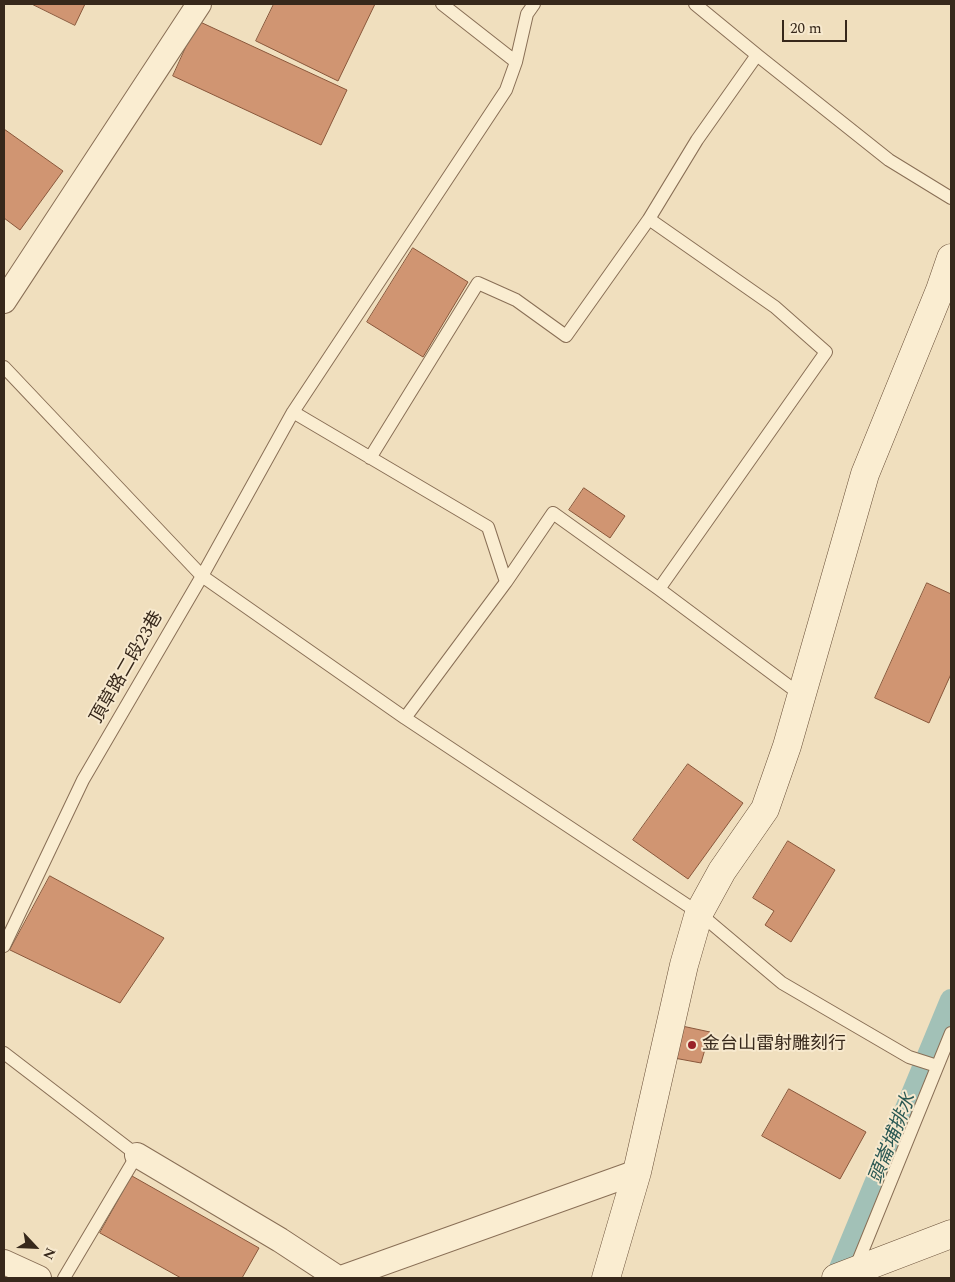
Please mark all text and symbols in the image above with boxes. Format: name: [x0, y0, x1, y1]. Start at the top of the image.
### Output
scale bar: [785, 10, 850, 42]
text: 20 m: [790, 17, 822, 40]
street label: 頂草路二段23巷: [87, 608, 169, 728]
place label: 金台山雷射雕刻行: [702, 1034, 846, 1056]
marker: 金台山雷射雕刻行: [686, 1039, 698, 1051]
water label: 頭崙埔排水: [866, 1091, 922, 1187]
north arrow: [10, 1222, 60, 1272]
text: N: [37, 1244, 61, 1263]

